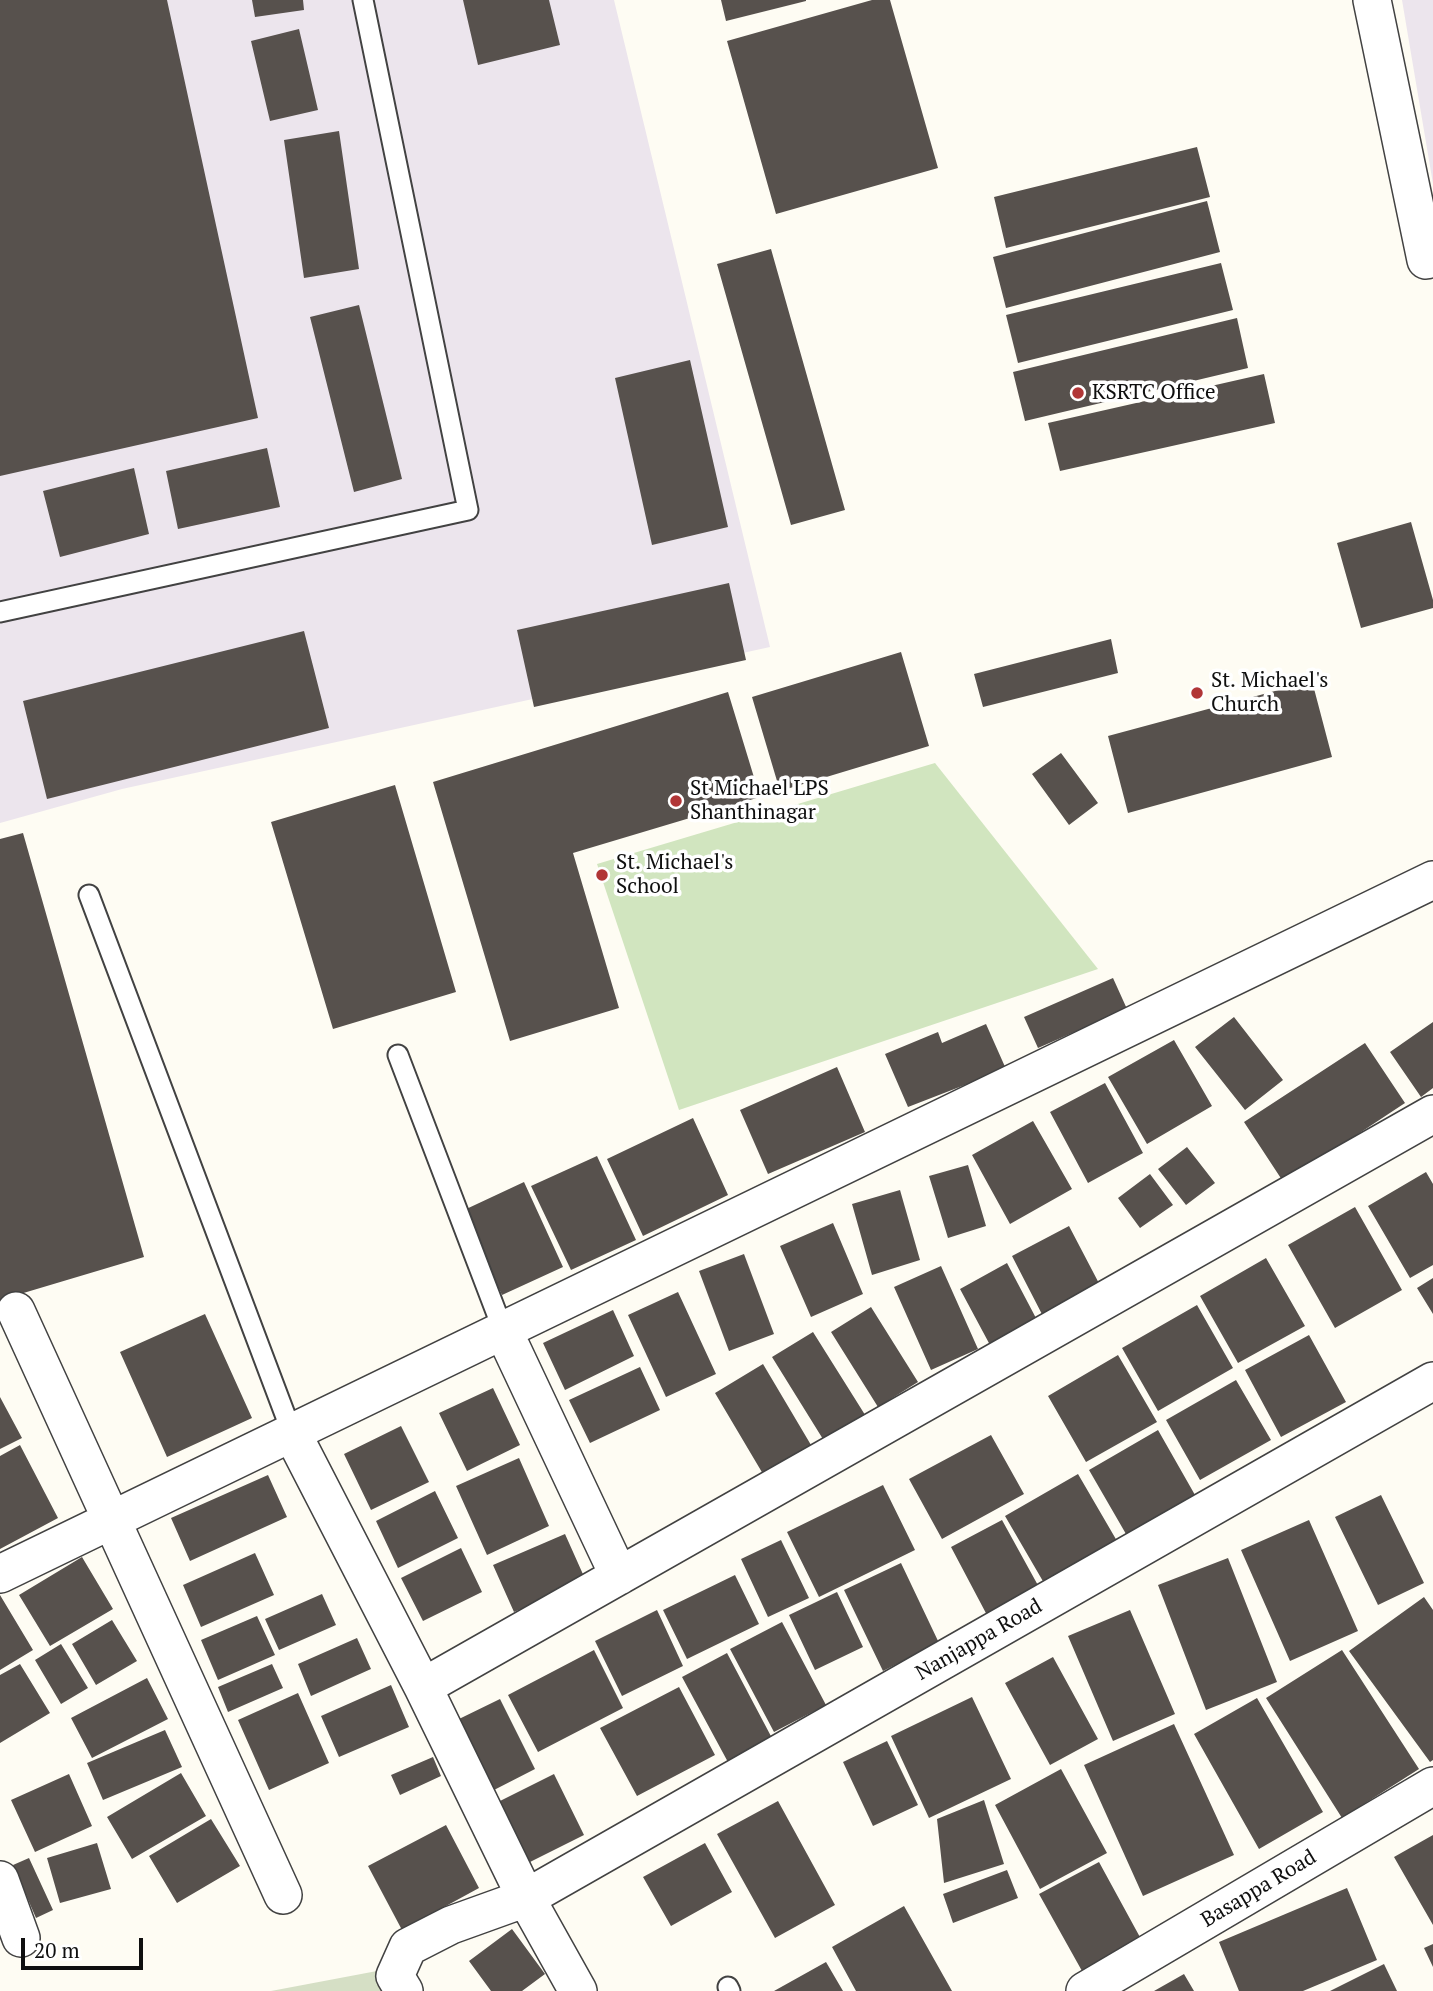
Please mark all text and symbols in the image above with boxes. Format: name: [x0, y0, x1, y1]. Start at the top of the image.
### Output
place label: KSRTC Office: [1092, 380, 1216, 406]
marker: KSRTC Office: [1070, 385, 1086, 401]
place label: St. Michael's Church: [1211, 668, 1328, 718]
marker: St. Michael's Church: [1189, 685, 1205, 701]
place label: St Michael LPS Shanthinagar: [690, 776, 829, 826]
marker: St Michael LPS Shanthinagar: [668, 793, 684, 809]
place label: St. Michael's School: [616, 850, 733, 900]
marker: St. Michael's School: [594, 867, 610, 883]
street label: Nanjappa Road: [911, 1594, 1047, 1686]
street label: Basappa Road: [1197, 1845, 1321, 1933]
scale bar: [24, 1924, 147, 1968]
text: 20 m: [34, 1936, 80, 1964]

